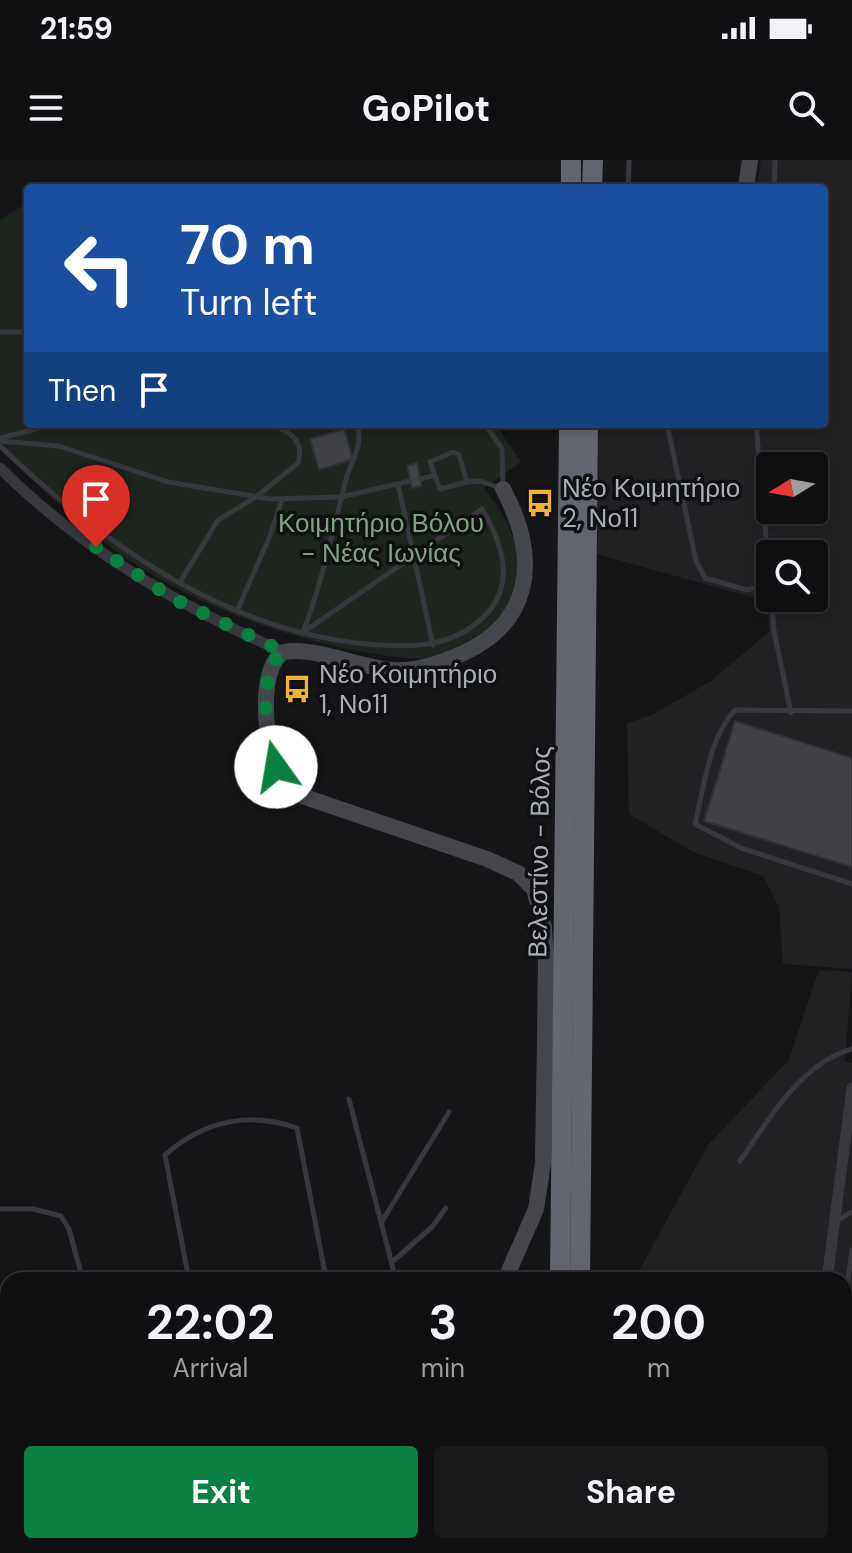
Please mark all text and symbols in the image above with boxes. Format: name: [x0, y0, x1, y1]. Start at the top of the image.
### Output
text: 21:59: [40, 9, 113, 48]
text: GoPilot: [362, 85, 490, 132]
icon: menu: [24, 86, 68, 130]
icon: search: [784, 86, 828, 130]
text: 70 m: [180, 208, 315, 281]
icon: left: [48, 216, 152, 320]
text: Turn left: [180, 279, 317, 326]
icon: arrive: [132, 368, 176, 412]
text: Then: [48, 371, 116, 410]
north arrow: [756, 452, 828, 524]
map controls: [756, 452, 828, 612]
pin: [62, 465, 130, 547]
place label: Νέο Κοιμητήριο 2, Νο11: [562, 471, 740, 535]
icon: arrive: [74, 477, 118, 521]
bus stop icon: Νέο Κοιμητήριο 2, Νο11: [525, 488, 555, 518]
park label: Κοιμητήριο Βόλου - Νέας Ιωνίας: [278, 506, 484, 570]
button: search: [756, 540, 828, 612]
place label: Νέο Κοιμητήριο 1, Νο11: [319, 657, 497, 721]
bus stop icon: Νέο Κοιμητήριο 1, Νο11: [282, 674, 312, 704]
position arrow: [234, 725, 318, 809]
street label: Βελεστίνο - Βόλος: [520, 746, 558, 958]
text: 22:02: [146, 1291, 275, 1354]
text: 3: [428, 1291, 457, 1354]
text: 200: [611, 1291, 706, 1354]
text: Arrival: [172, 1351, 248, 1385]
text: min: [421, 1351, 465, 1385]
text: m: [647, 1351, 670, 1385]
button: Exit: [24, 1446, 418, 1538]
button: Share: [434, 1446, 828, 1538]

